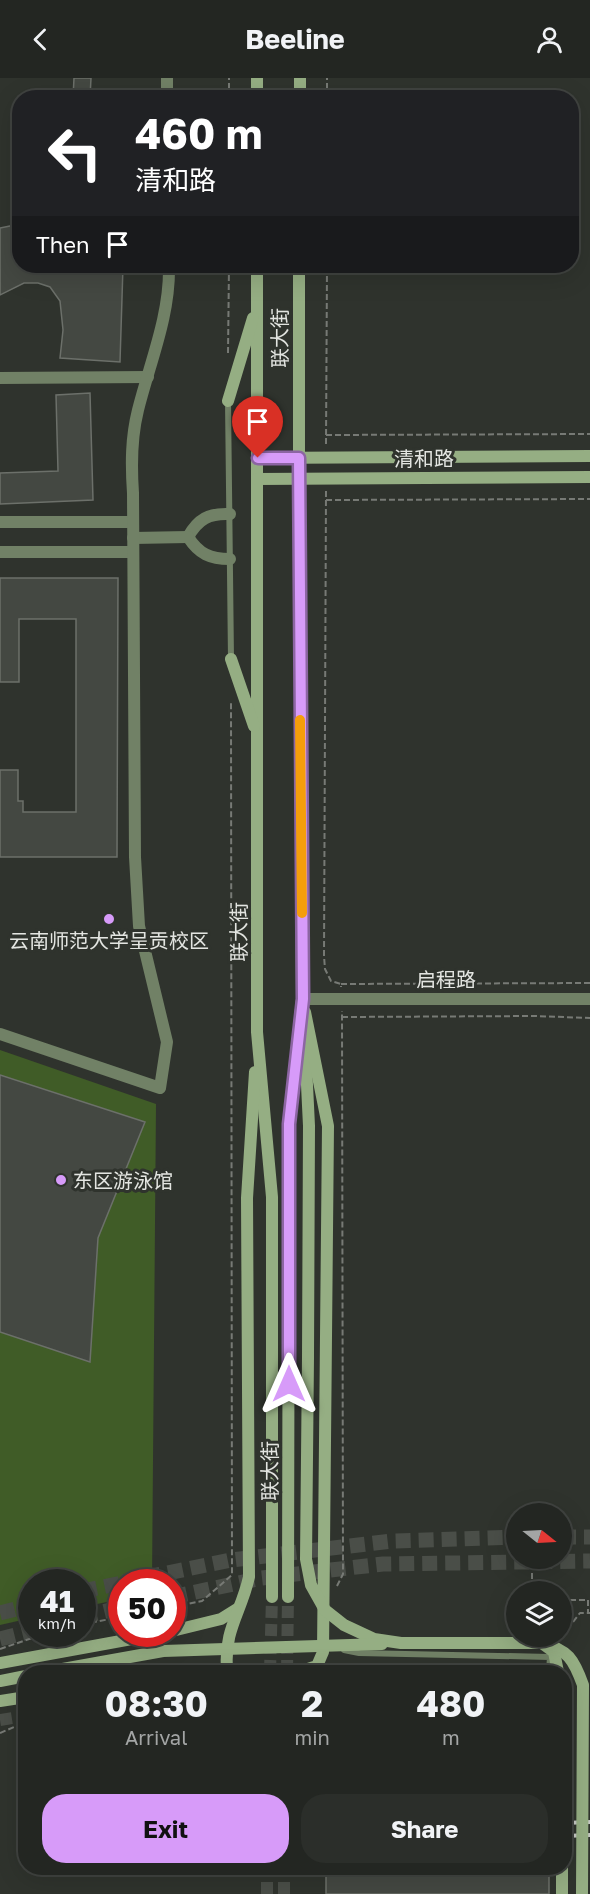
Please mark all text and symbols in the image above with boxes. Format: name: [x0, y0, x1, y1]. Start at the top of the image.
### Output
icon: back: [24, 23, 57, 56]
text: Beeline: [245, 23, 345, 55]
icon: person: [533, 23, 566, 56]
text: 460 m: [135, 108, 262, 158]
icon: left: [36, 114, 114, 192]
text: 清和路: [135, 164, 216, 196]
icon: arrive: [101, 228, 134, 261]
text: Then: [36, 231, 89, 258]
street label: 联大街: [267, 308, 291, 368]
pin: [232, 396, 283, 458]
icon: arrive: [241, 405, 274, 438]
street label: 清和路: [394, 446, 454, 470]
street label: 联大街: [226, 902, 250, 962]
marker: 云南师范大学呈贡校区: [102, 912, 116, 926]
place label: 云南师范大学呈贡校区: [9, 928, 209, 952]
street label: 启程路: [416, 967, 476, 991]
place label: 东区游泳馆: [73, 1168, 173, 1192]
marker: 东区游泳馆: [54, 1173, 68, 1187]
position arrow: [257, 1352, 321, 1416]
street label: 联大街: [257, 1441, 281, 1501]
north arrow: [506, 1503, 572, 1569]
map controls: [506, 1503, 572, 1647]
speed limit sign: 50: [108, 1569, 186, 1647]
button: layers: [506, 1581, 572, 1647]
text: 41: [40, 1583, 74, 1619]
text: km/h: [38, 1614, 76, 1632]
text: 08:30: [105, 1682, 208, 1725]
text: 2: [301, 1682, 323, 1725]
text: 480: [416, 1682, 485, 1725]
text: Arrival: [125, 1725, 188, 1749]
text: min: [294, 1725, 330, 1749]
text: m: [442, 1725, 460, 1749]
button: Exit: [42, 1794, 289, 1863]
button: Share: [301, 1794, 548, 1863]

